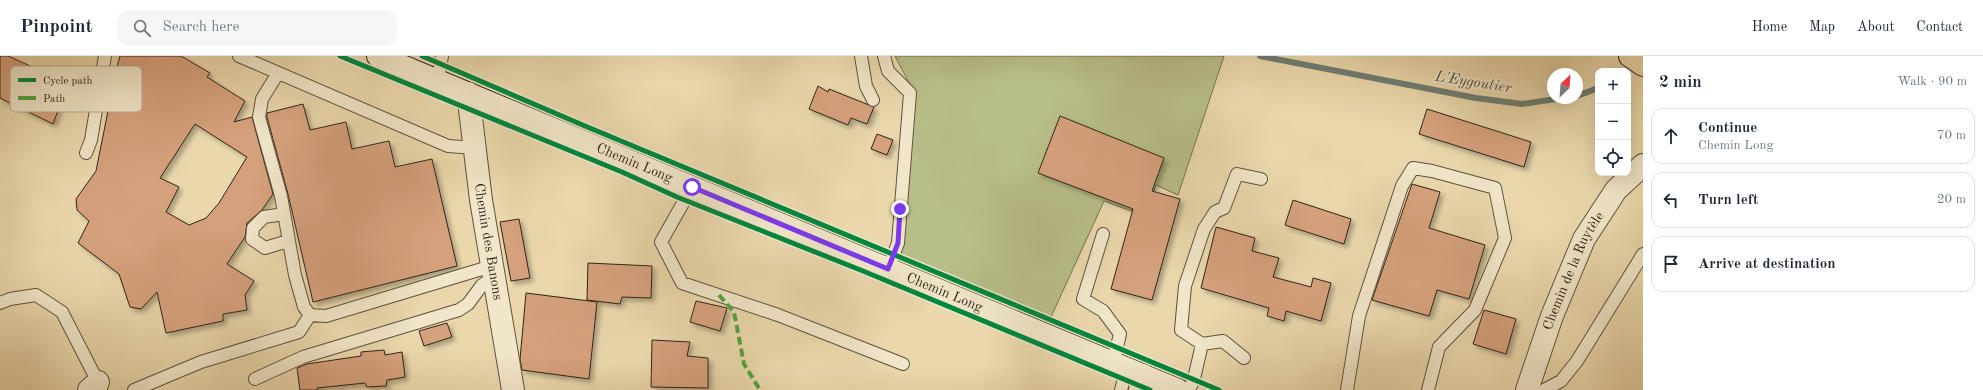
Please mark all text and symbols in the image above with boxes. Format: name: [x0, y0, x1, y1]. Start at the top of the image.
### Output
search box: [117, 10, 397, 46]
icon: search: [131, 17, 153, 39]
text: Pinpoint: [20, 18, 93, 37]
text: Search here: [163, 20, 239, 35]
text: Home: [1752, 20, 1787, 34]
text: Map: [1809, 20, 1835, 34]
text: About: [1857, 20, 1894, 34]
text: Contact: [1916, 20, 1963, 34]
legend: [10, 66, 142, 112]
north arrow: [1547, 68, 1583, 104]
map controls: [1595, 68, 1631, 176]
button: +: [1595, 68, 1631, 104]
water label: L'Eygoutier: [1433, 69, 1513, 97]
text: 2 min: [1659, 74, 1702, 91]
text: Walk · 90 m: [1898, 75, 1967, 88]
text: Cycle path: [43, 76, 93, 87]
text: Path: [43, 94, 65, 105]
button: −: [1595, 104, 1631, 140]
text: Continue: [1698, 121, 1757, 136]
icon: ahead: [1660, 125, 1682, 147]
text: 70 m: [1937, 129, 1966, 142]
text: Chemin Long: [1698, 139, 1773, 152]
button: locate: [1595, 140, 1631, 176]
street label: Chemin Long: [594, 141, 675, 185]
route start: [683, 178, 701, 196]
street label: Chemin des Banons: [472, 182, 505, 301]
icon: left: [1660, 189, 1682, 211]
text: Turn left: [1698, 193, 1758, 208]
text: 20 m: [1937, 193, 1966, 206]
route end: [891, 200, 909, 218]
street label: Chemin de la Ruytèle: [1541, 209, 1607, 332]
icon: arrive: [1660, 253, 1682, 275]
text: Arrive at destination: [1698, 257, 1836, 272]
street label: Chemin Long: [904, 270, 985, 315]

